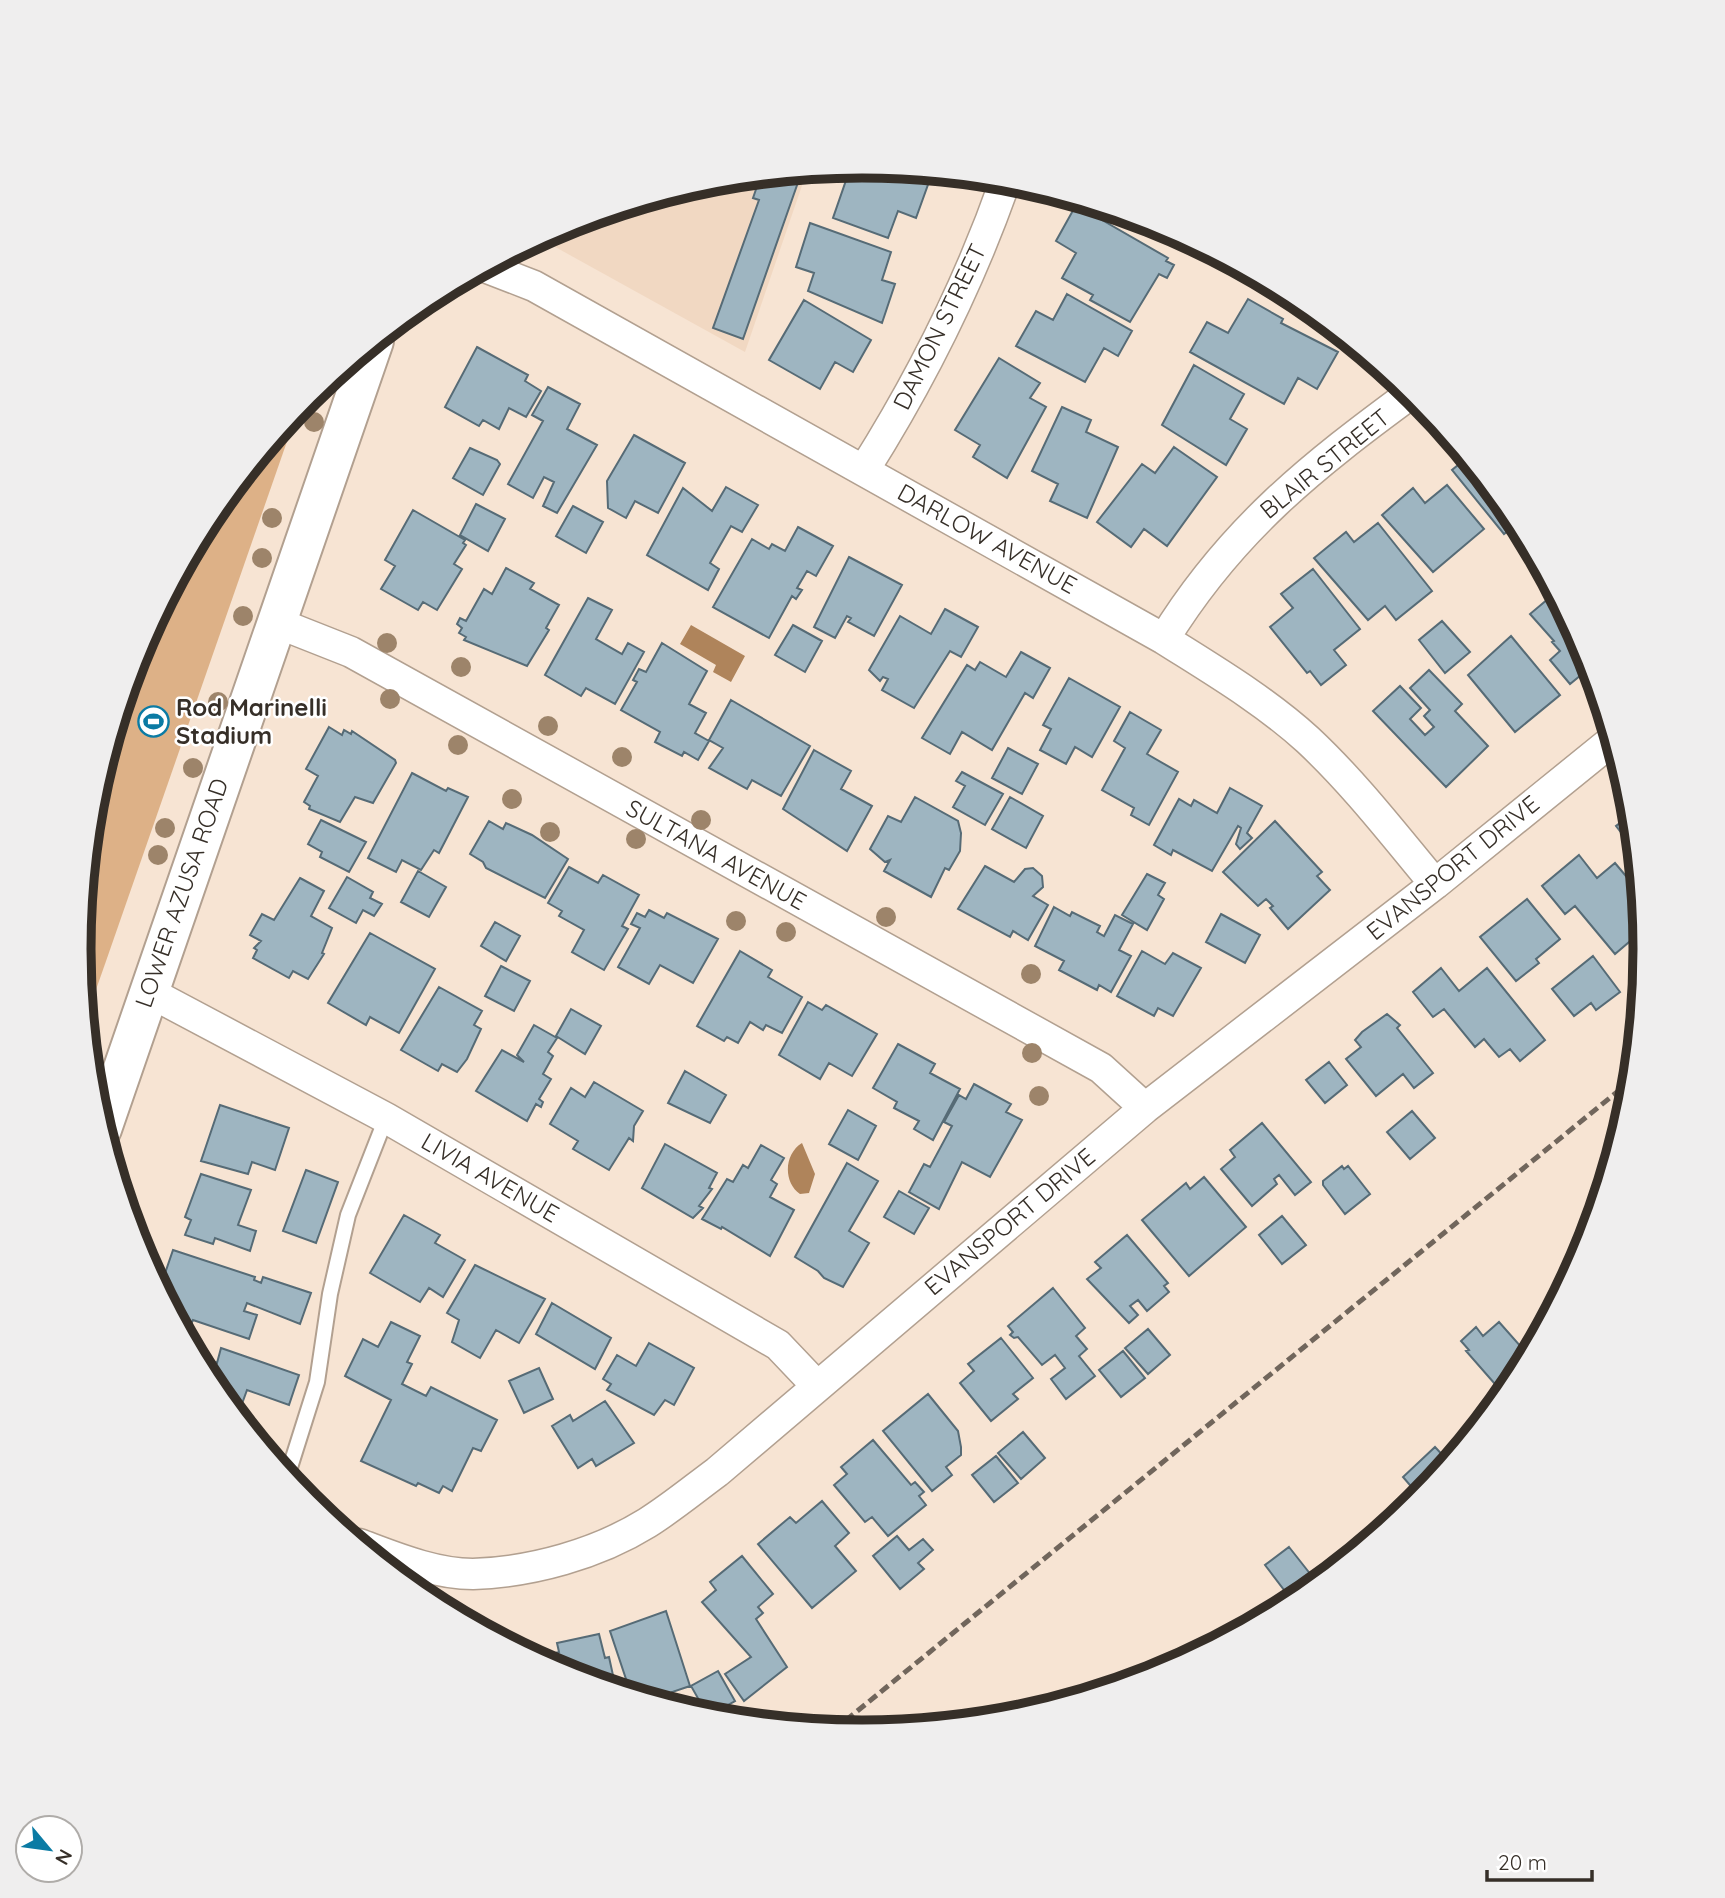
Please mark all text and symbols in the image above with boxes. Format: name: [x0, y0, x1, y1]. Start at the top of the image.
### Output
street label: DAMON STREET: [886, 239, 992, 414]
street label: BLAIR STREET: [1253, 402, 1395, 525]
street label: DARLOW AVENUE: [893, 476, 1082, 600]
place label: Rod Marinelli Stadium: [176, 692, 327, 750]
sports icon: Rod Marinelli Stadium: [136, 705, 170, 739]
street label: LOWER AZUSA ROAD: [128, 774, 234, 1011]
street label: EVANSPORT DRIVE: [1360, 788, 1545, 946]
street label: SULTANA AVENUE: [621, 792, 812, 916]
street label: LIVIA AVENUE: [416, 1126, 565, 1229]
street label: EVANSPORT DRIVE: [918, 1141, 1101, 1301]
north arrow: [14, 1814, 84, 1884]
scale bar: [1487, 1839, 1592, 1883]
text: N: [50, 1845, 78, 1869]
text: 20 m: [1498, 1849, 1547, 1875]

